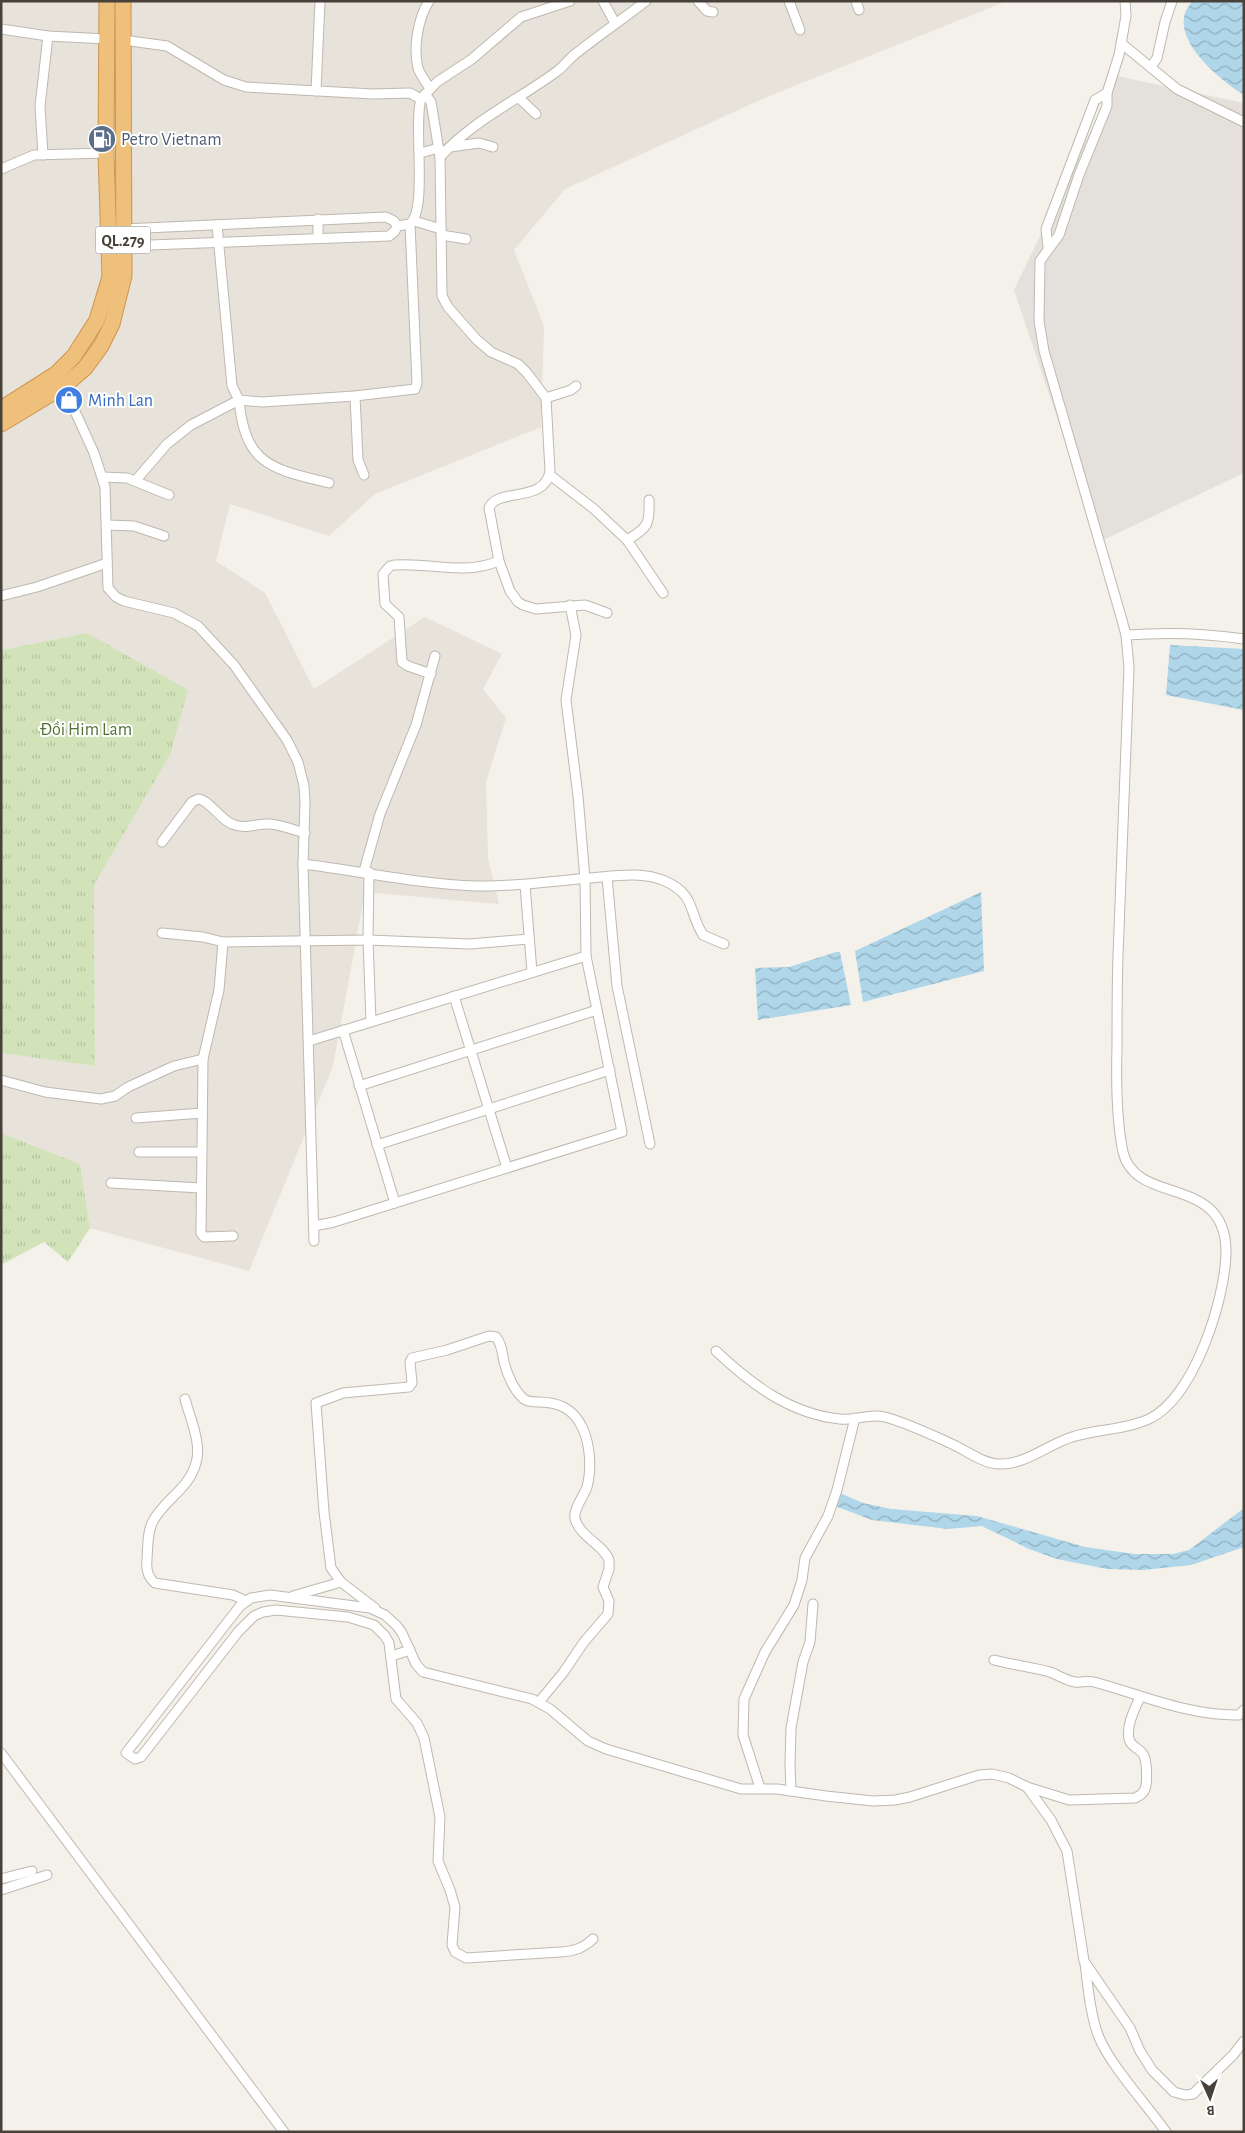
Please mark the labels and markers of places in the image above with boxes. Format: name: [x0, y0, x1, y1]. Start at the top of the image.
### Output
fuel station icon: Petro Vietnam: [87, 124, 117, 154]
place label: Petro Vietnam: [121, 131, 222, 149]
shop icon: Minh Lan: [54, 385, 84, 415]
place label: Minh Lan: [88, 392, 153, 410]

